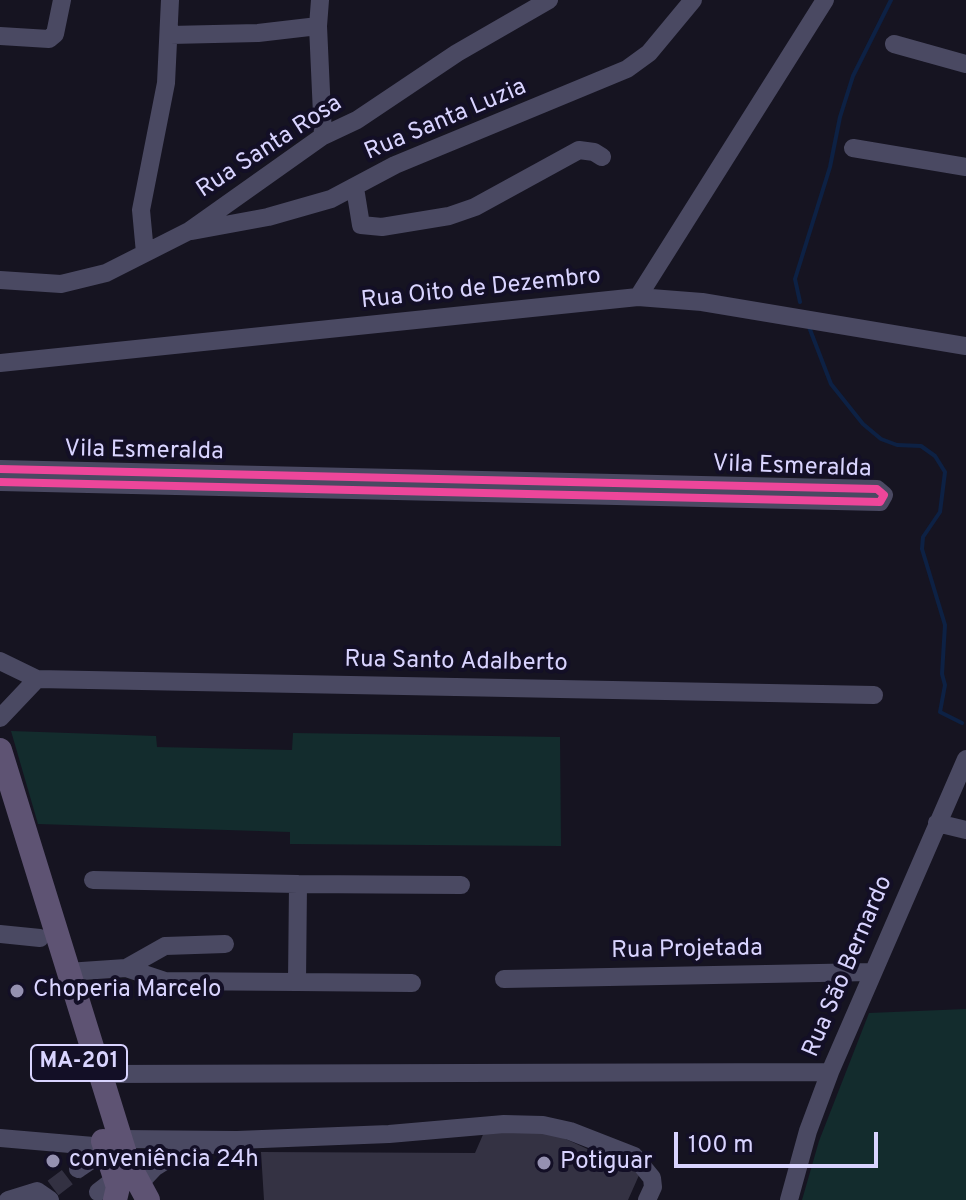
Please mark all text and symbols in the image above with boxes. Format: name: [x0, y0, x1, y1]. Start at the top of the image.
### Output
street label: Rua Santa Luzia: [361, 74, 531, 168]
street label: Rua Santa Rosa: [192, 90, 348, 206]
street label: Rua Oito de Dezembro: [360, 263, 602, 317]
street label: Vila Esmeralda: [64, 436, 224, 468]
street label: Vila Esmeralda: [712, 451, 872, 485]
street label: Rua Santo Adalberto: [344, 647, 568, 679]
street label: Rua São Bernardo: [798, 872, 900, 1062]
street label: Rua Projetada: [611, 935, 763, 967]
place label: Choperia Marcelo: [33, 977, 221, 1005]
marker: Choperia Marcelo: [8, 982, 26, 1000]
road number: MA-201: [31, 1045, 127, 1081]
scale bar: [678, 1116, 882, 1166]
text: 100 m: [688, 1131, 754, 1161]
place label: conveniência 24h: [69, 1147, 259, 1175]
place label: Potiguar: [560, 1149, 652, 1177]
marker: conveniência 24h: [44, 1152, 62, 1170]
marker: Potiguar: [535, 1154, 553, 1172]

